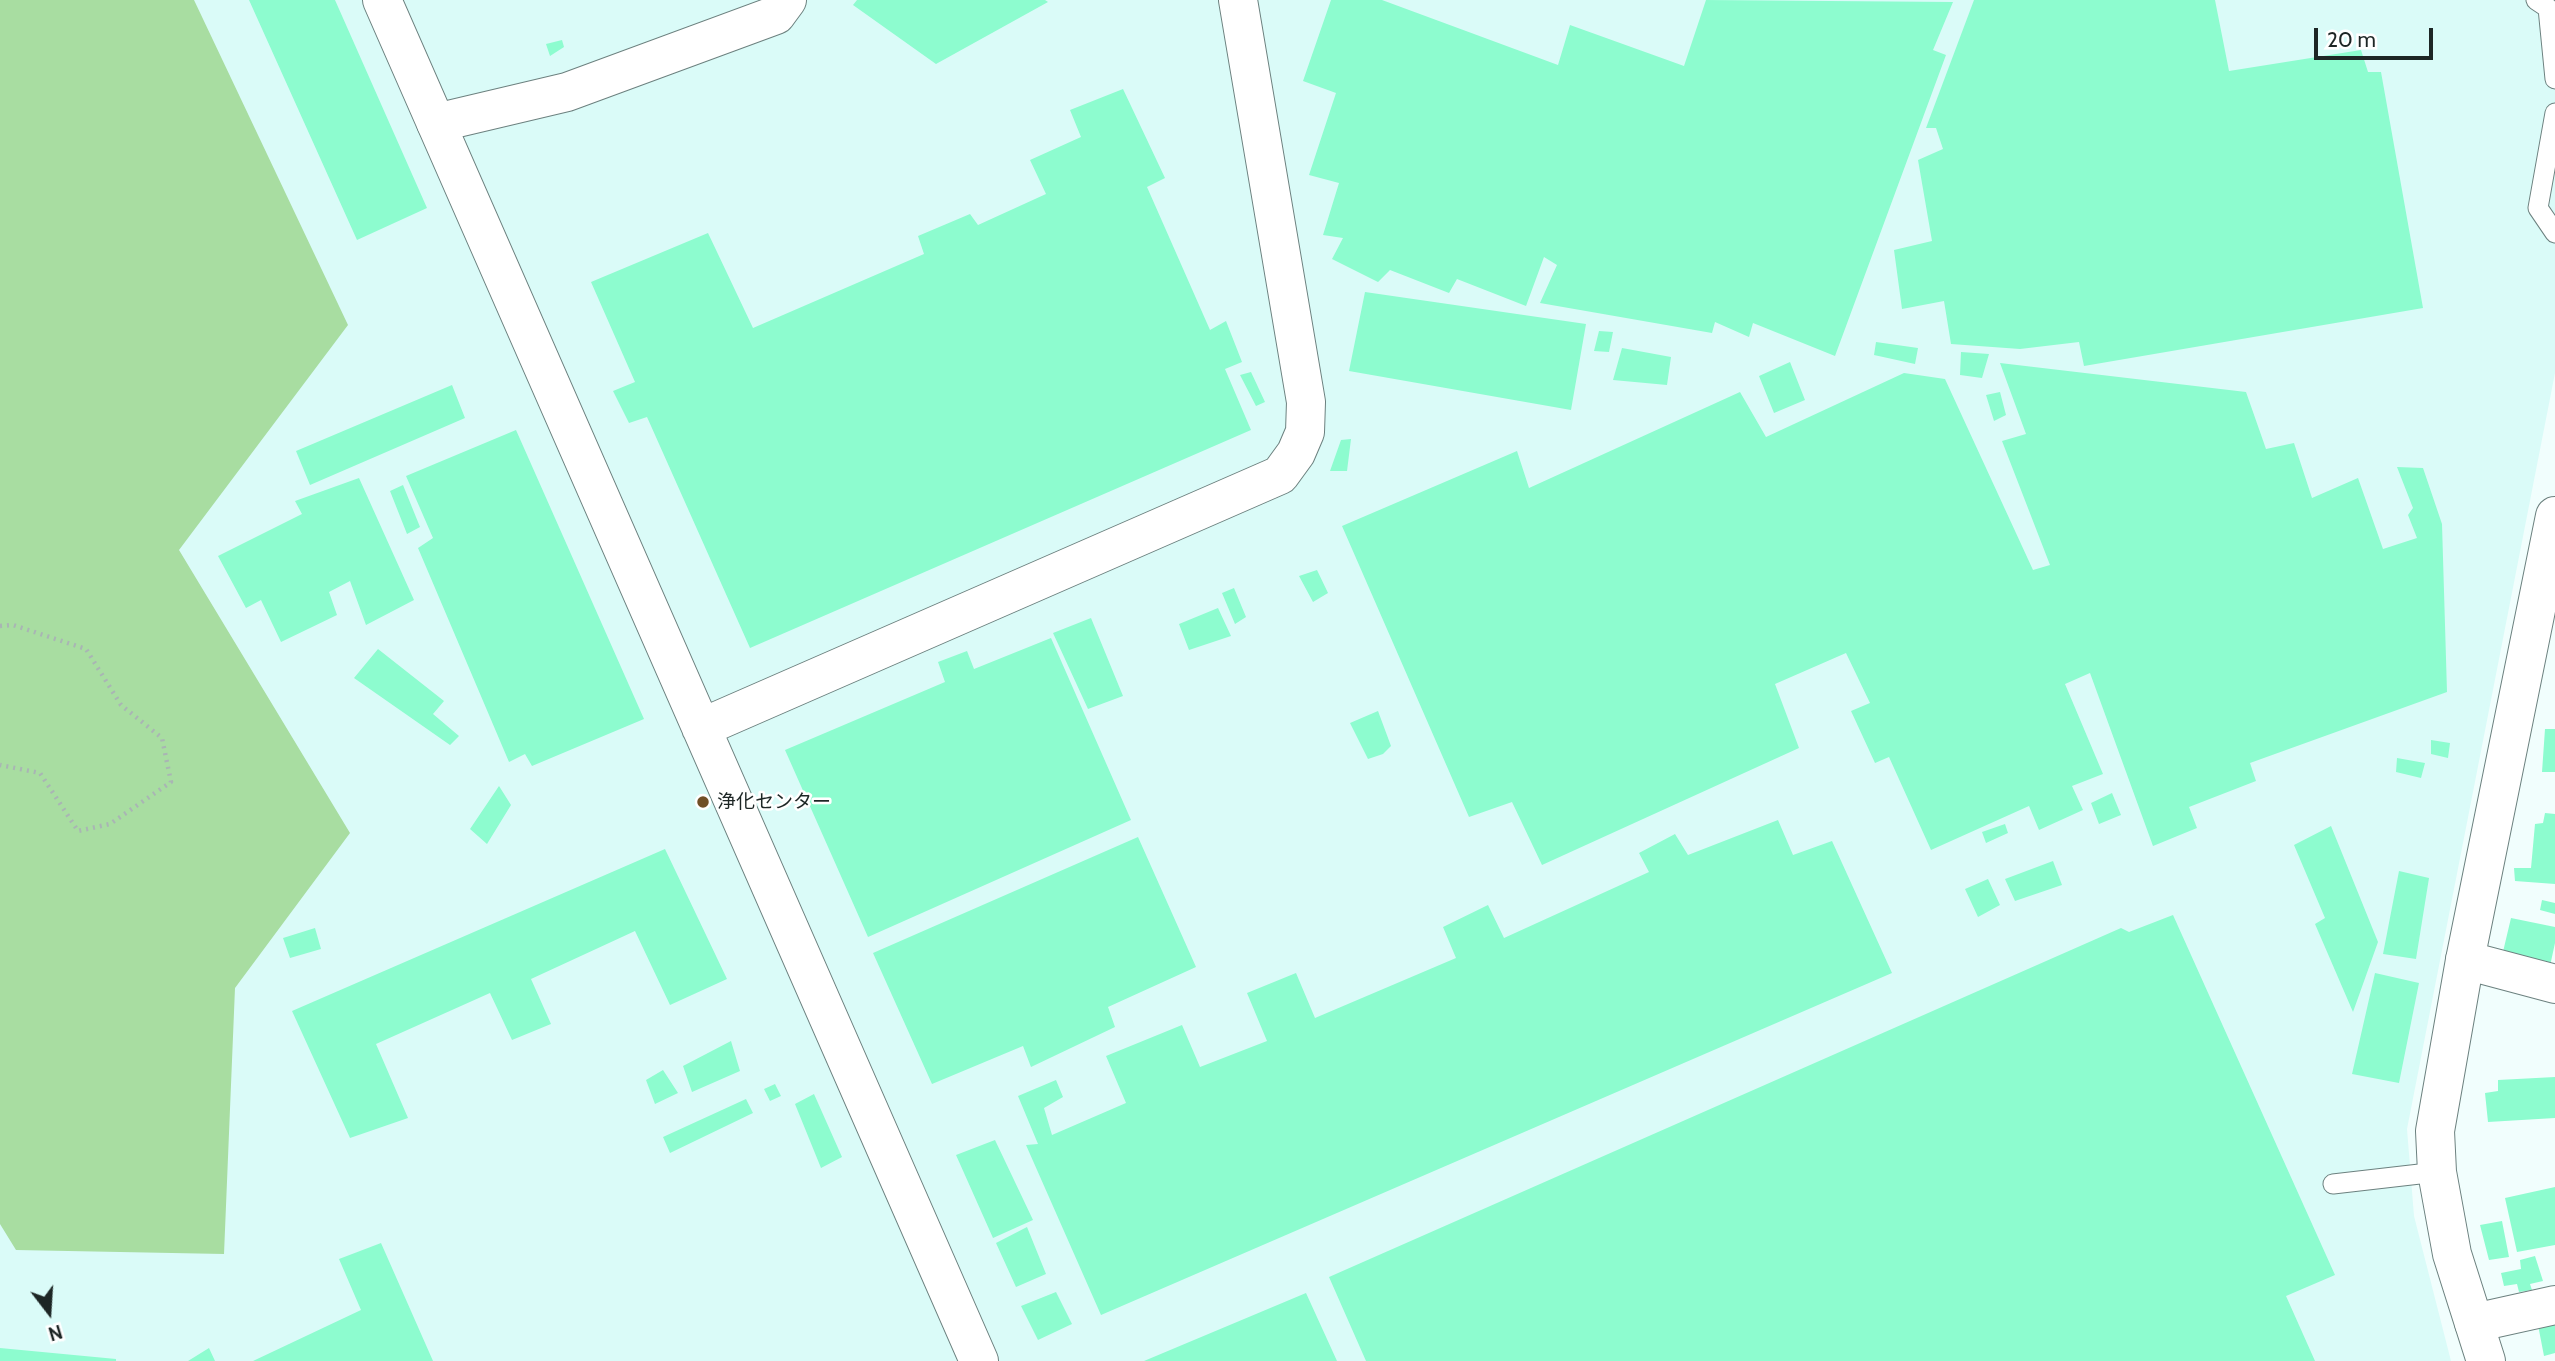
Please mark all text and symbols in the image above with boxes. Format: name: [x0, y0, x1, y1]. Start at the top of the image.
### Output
scale bar: [2317, 14, 2436, 58]
text: 20 m: [2327, 27, 2376, 52]
place label: 浄化センター: [717, 791, 831, 813]
marker: 浄化センター: [695, 794, 711, 810]
north arrow: [14, 1277, 84, 1347]
text: N: [45, 1320, 65, 1346]

